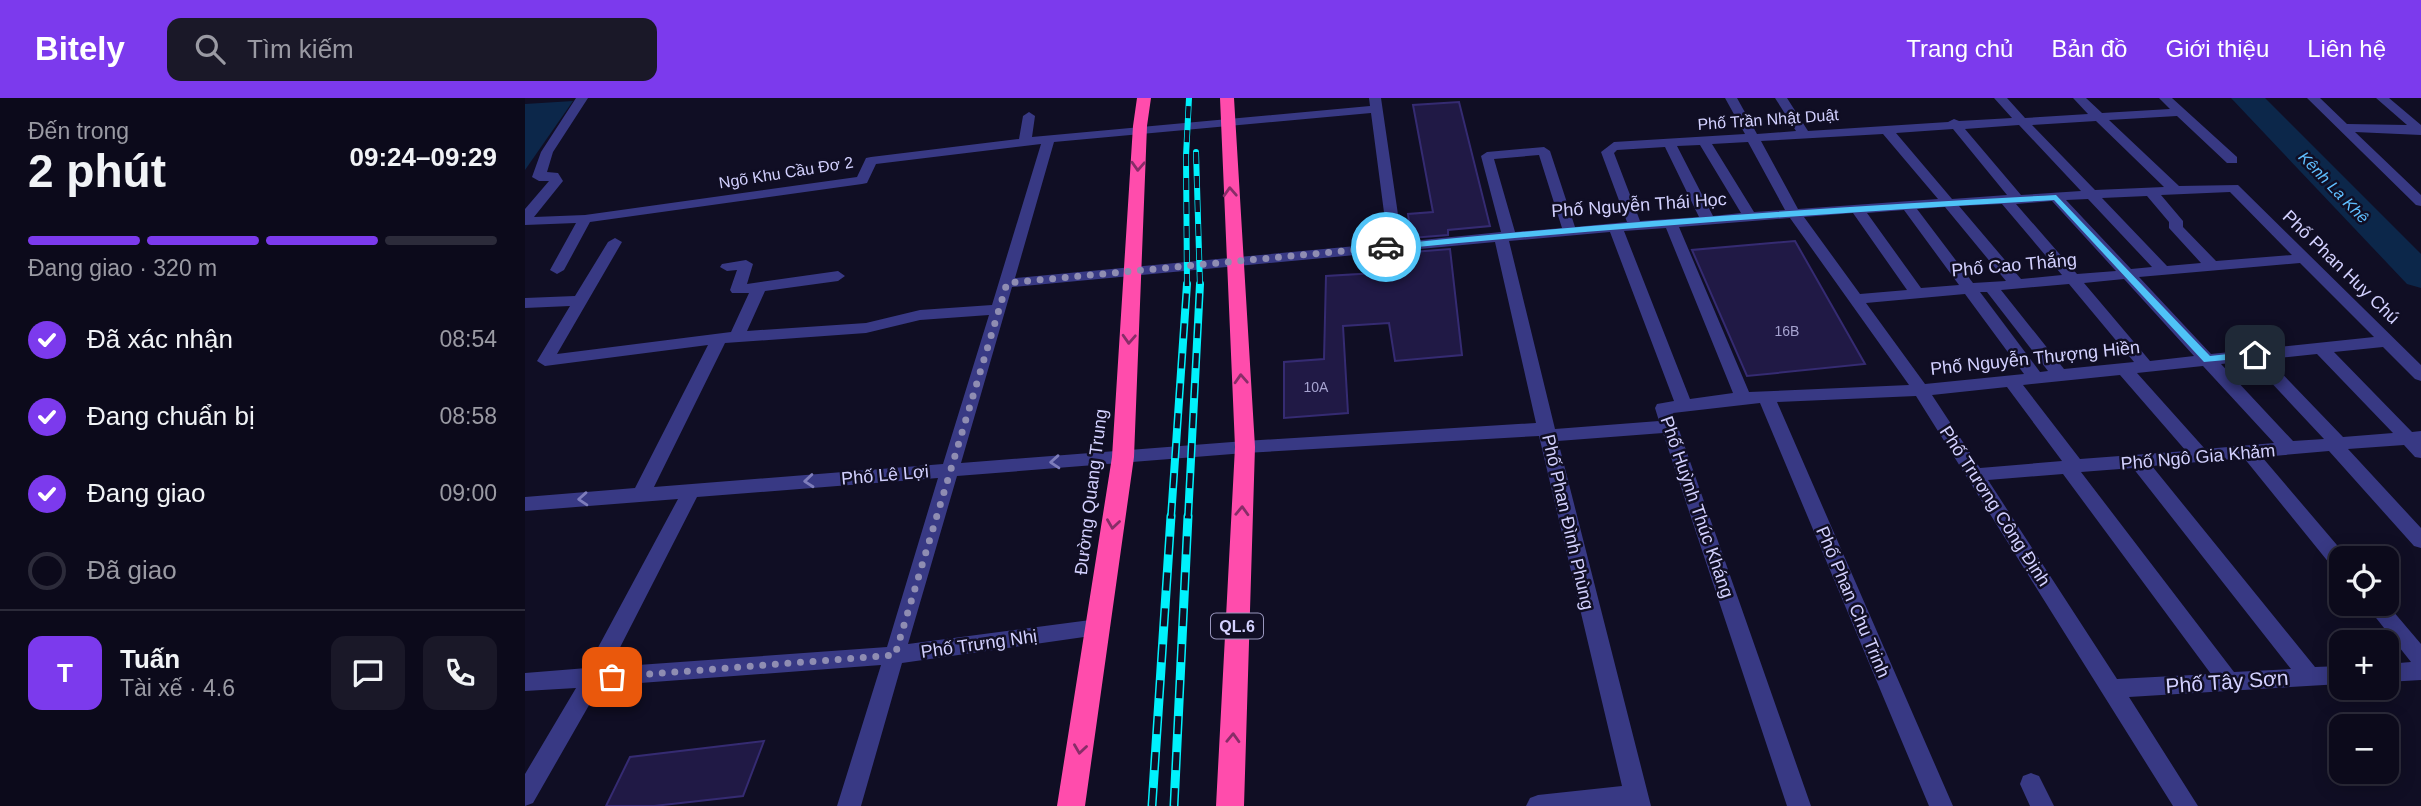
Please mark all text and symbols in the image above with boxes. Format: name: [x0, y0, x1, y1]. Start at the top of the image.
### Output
search box: [167, 18, 657, 81]
text: Bitely: [35, 30, 125, 67]
icon: search: [191, 30, 229, 68]
text: Tìm kiếm: [247, 34, 354, 64]
text: Trang chủ: [1906, 35, 2013, 62]
text: Bản đồ: [2051, 35, 2127, 62]
text: Giới thiệu: [2165, 35, 2269, 62]
text: Liên hệ: [2307, 35, 2386, 62]
street label: Phố Trần Nhật Duật: [1697, 106, 1840, 133]
text: Đến trong: [28, 118, 129, 144]
text: 09:24–09:29: [350, 142, 497, 172]
text: 2 phút: [28, 145, 166, 197]
water label: Kênh La Khê: [2295, 148, 2372, 227]
street label: Ngõ Khu Cầu Đơ 2: [718, 153, 855, 192]
one-way arrow: [1130, 161, 1145, 172]
one-way arrow: [1223, 186, 1238, 197]
street label: Phố Nguyễn Thái Học: [1551, 188, 1727, 221]
street label: Phố Phan Huy Chú: [2279, 206, 2403, 328]
courier: [1351, 212, 1421, 282]
icon: car: [1367, 228, 1405, 266]
street label: Phố Cao Thắng: [1950, 249, 2078, 280]
text: Đang giao · 320 m: [28, 255, 217, 281]
icon: check: [28, 321, 66, 359]
house number: 16B: [1775, 323, 1799, 339]
text: Đã xác nhận: [87, 324, 233, 354]
pin: [2225, 325, 2285, 385]
text: 08:54: [439, 326, 497, 352]
one-way arrow: [1122, 334, 1137, 345]
street label: Phố Nguyễn Thượng Hiền: [1929, 336, 2141, 379]
icon: home: [2236, 336, 2274, 374]
one-way arrow: [1234, 373, 1249, 384]
house number: 10A: [1304, 379, 1329, 395]
icon: check: [28, 398, 66, 436]
text: Đang chuẩn bị: [87, 401, 255, 431]
text: 08:58: [439, 403, 497, 429]
street label: Đường Quang Trung: [1071, 408, 1111, 576]
street label: Phố Huỳnh Thúc Kháng: [1656, 414, 1738, 600]
street label: Phố Trương Công Định: [1936, 422, 2054, 590]
street label: Phố Phan Đình Phùng: [1538, 432, 1598, 612]
street label: Phố Ngô Gia Khảm: [2120, 440, 2276, 474]
one-way arrow: [1049, 454, 1060, 469]
street label: Phố Lê Lợi: [840, 461, 930, 489]
one-way arrow: [804, 473, 815, 488]
icon: check: [28, 475, 66, 513]
text: Đang giao: [87, 478, 206, 508]
text: 09:00: [439, 480, 497, 506]
one-way arrow: [577, 491, 588, 506]
one-way arrow: [1235, 505, 1250, 516]
one-way arrow: [1106, 519, 1121, 530]
street label: Phố Phan Chu Trinh: [1812, 523, 1894, 681]
map controls: [2329, 546, 2399, 784]
button: locate: [2329, 546, 2399, 616]
text: Đã giao: [87, 555, 177, 585]
road number: QL.6: [1211, 614, 1263, 638]
street label: Phố Trưng Nhị: [920, 626, 1038, 662]
button: +: [2329, 630, 2399, 700]
button: chat: [331, 636, 405, 710]
button: phone: [423, 636, 497, 710]
text: Tuấn: [120, 644, 180, 674]
pin: [582, 647, 642, 707]
text: T: [57, 658, 73, 688]
icon: bag: [593, 658, 631, 696]
street label: Phố Tây Sơn: [2165, 666, 2289, 697]
text: Tài xế · 4.6: [120, 675, 235, 701]
button: −: [2329, 714, 2399, 784]
one-way arrow: [1225, 732, 1240, 743]
one-way arrow: [1072, 744, 1087, 755]

